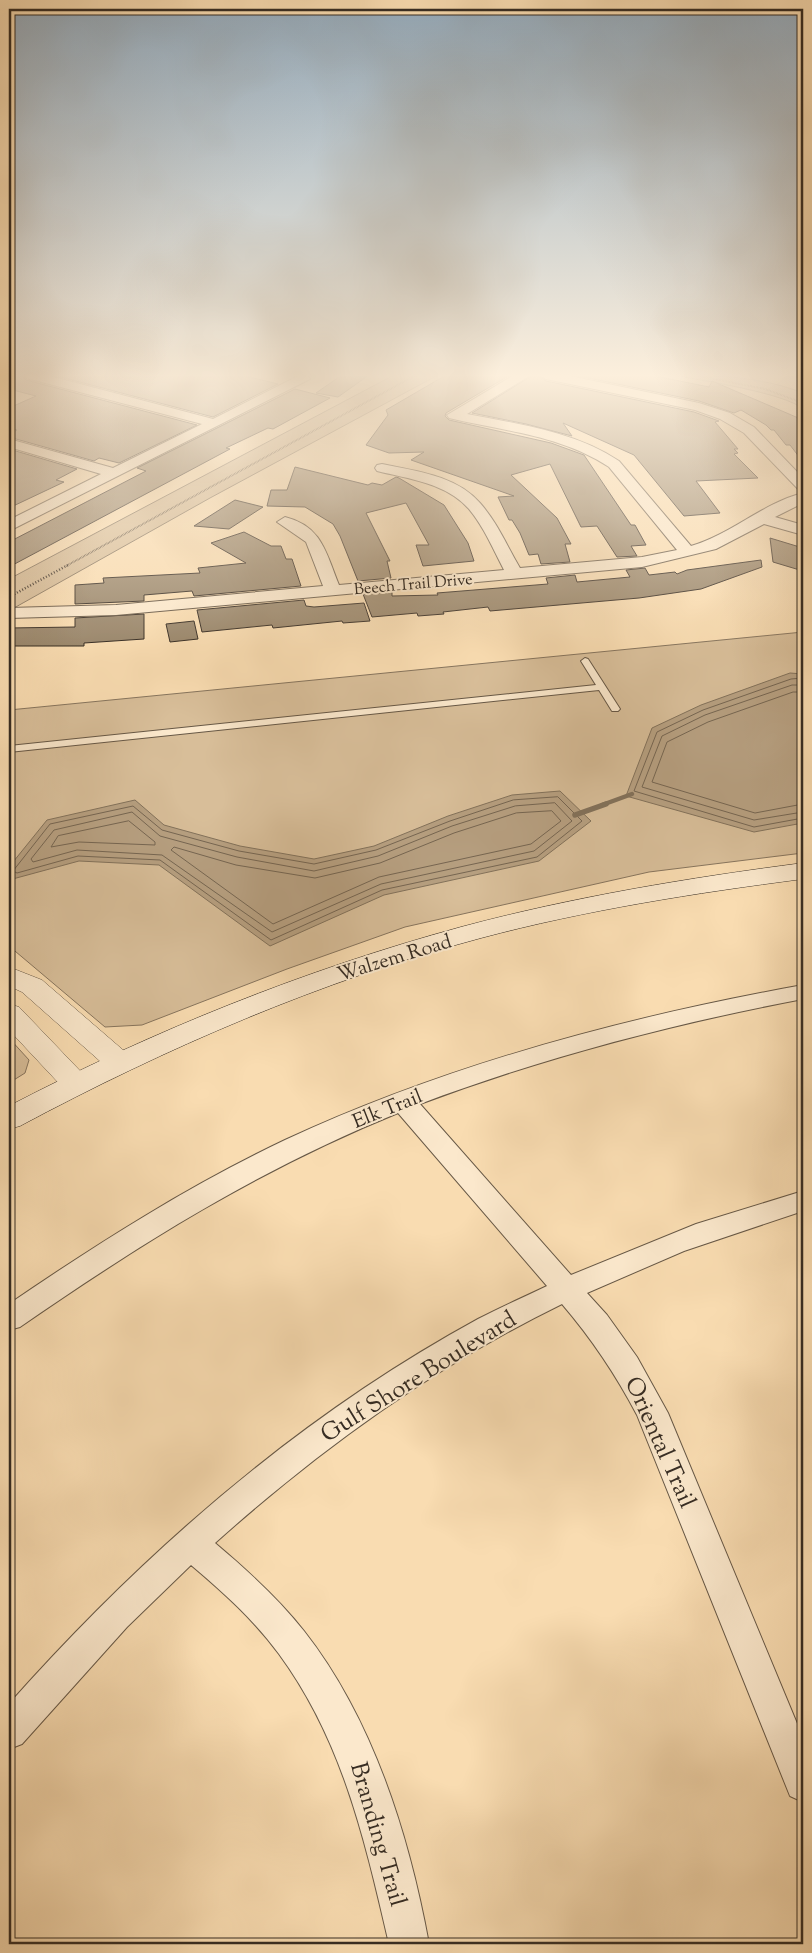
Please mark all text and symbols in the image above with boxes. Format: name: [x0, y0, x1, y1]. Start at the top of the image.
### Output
street label: Beech Trail Drive: [353, 569, 474, 602]
street label: Walzem Road: [334, 928, 456, 991]
street label: Elk Trail: [349, 1083, 428, 1137]
street label: Gulf Shore Boulevard: [315, 1303, 524, 1452]
street label: Oriental Trail: [615, 1372, 703, 1514]
street label: Branding Trail: [340, 1758, 414, 1911]

